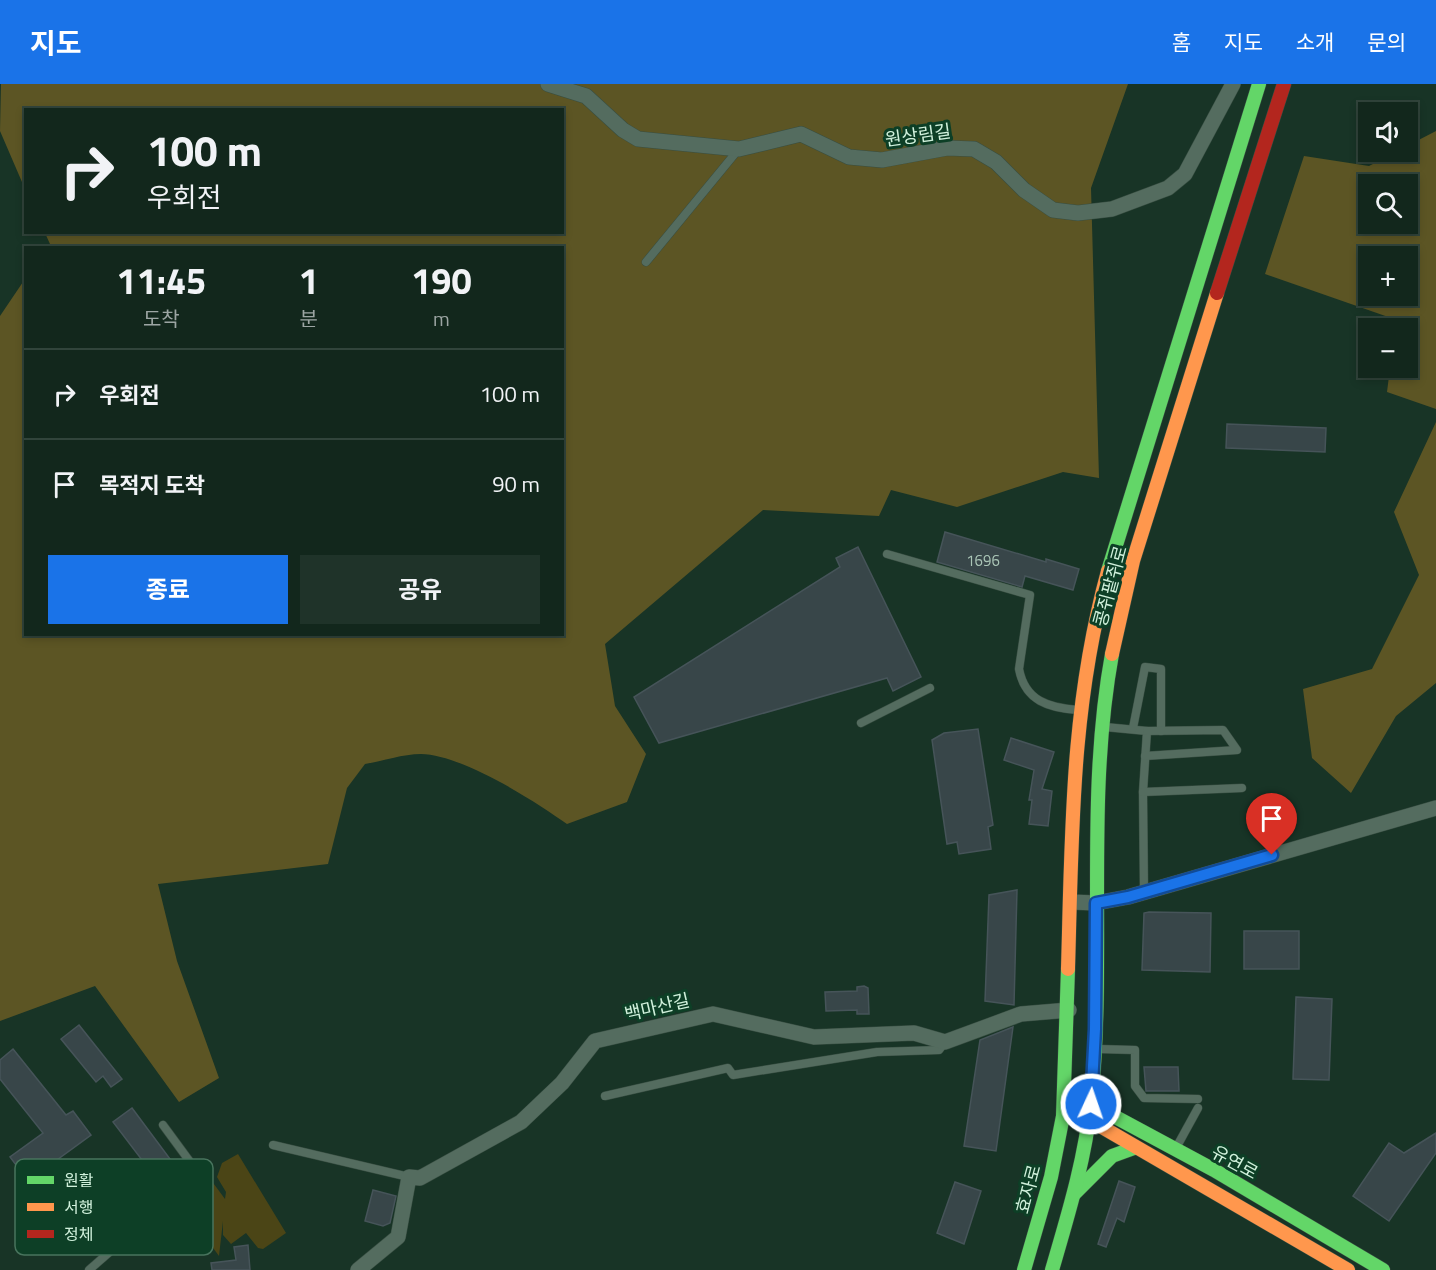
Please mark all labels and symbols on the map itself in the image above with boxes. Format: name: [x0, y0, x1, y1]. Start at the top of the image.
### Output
street label: 원상림길: [883, 117, 953, 153]
street label: 콩쥐팥쥐로: [1086, 543, 1134, 629]
house number: 1696: [966, 549, 1000, 572]
pin: [1246, 793, 1297, 855]
street label: 백마산길: [622, 986, 692, 1028]
position arrow: [1059, 1072, 1123, 1136]
street label: 유연로: [1207, 1138, 1263, 1186]
legend: [15, 1159, 213, 1255]
street label: 효자로: [1009, 1162, 1047, 1216]
text: 원활: [64, 1168, 94, 1192]
text: 서행: [64, 1195, 93, 1219]
text: 정체: [64, 1222, 93, 1246]

